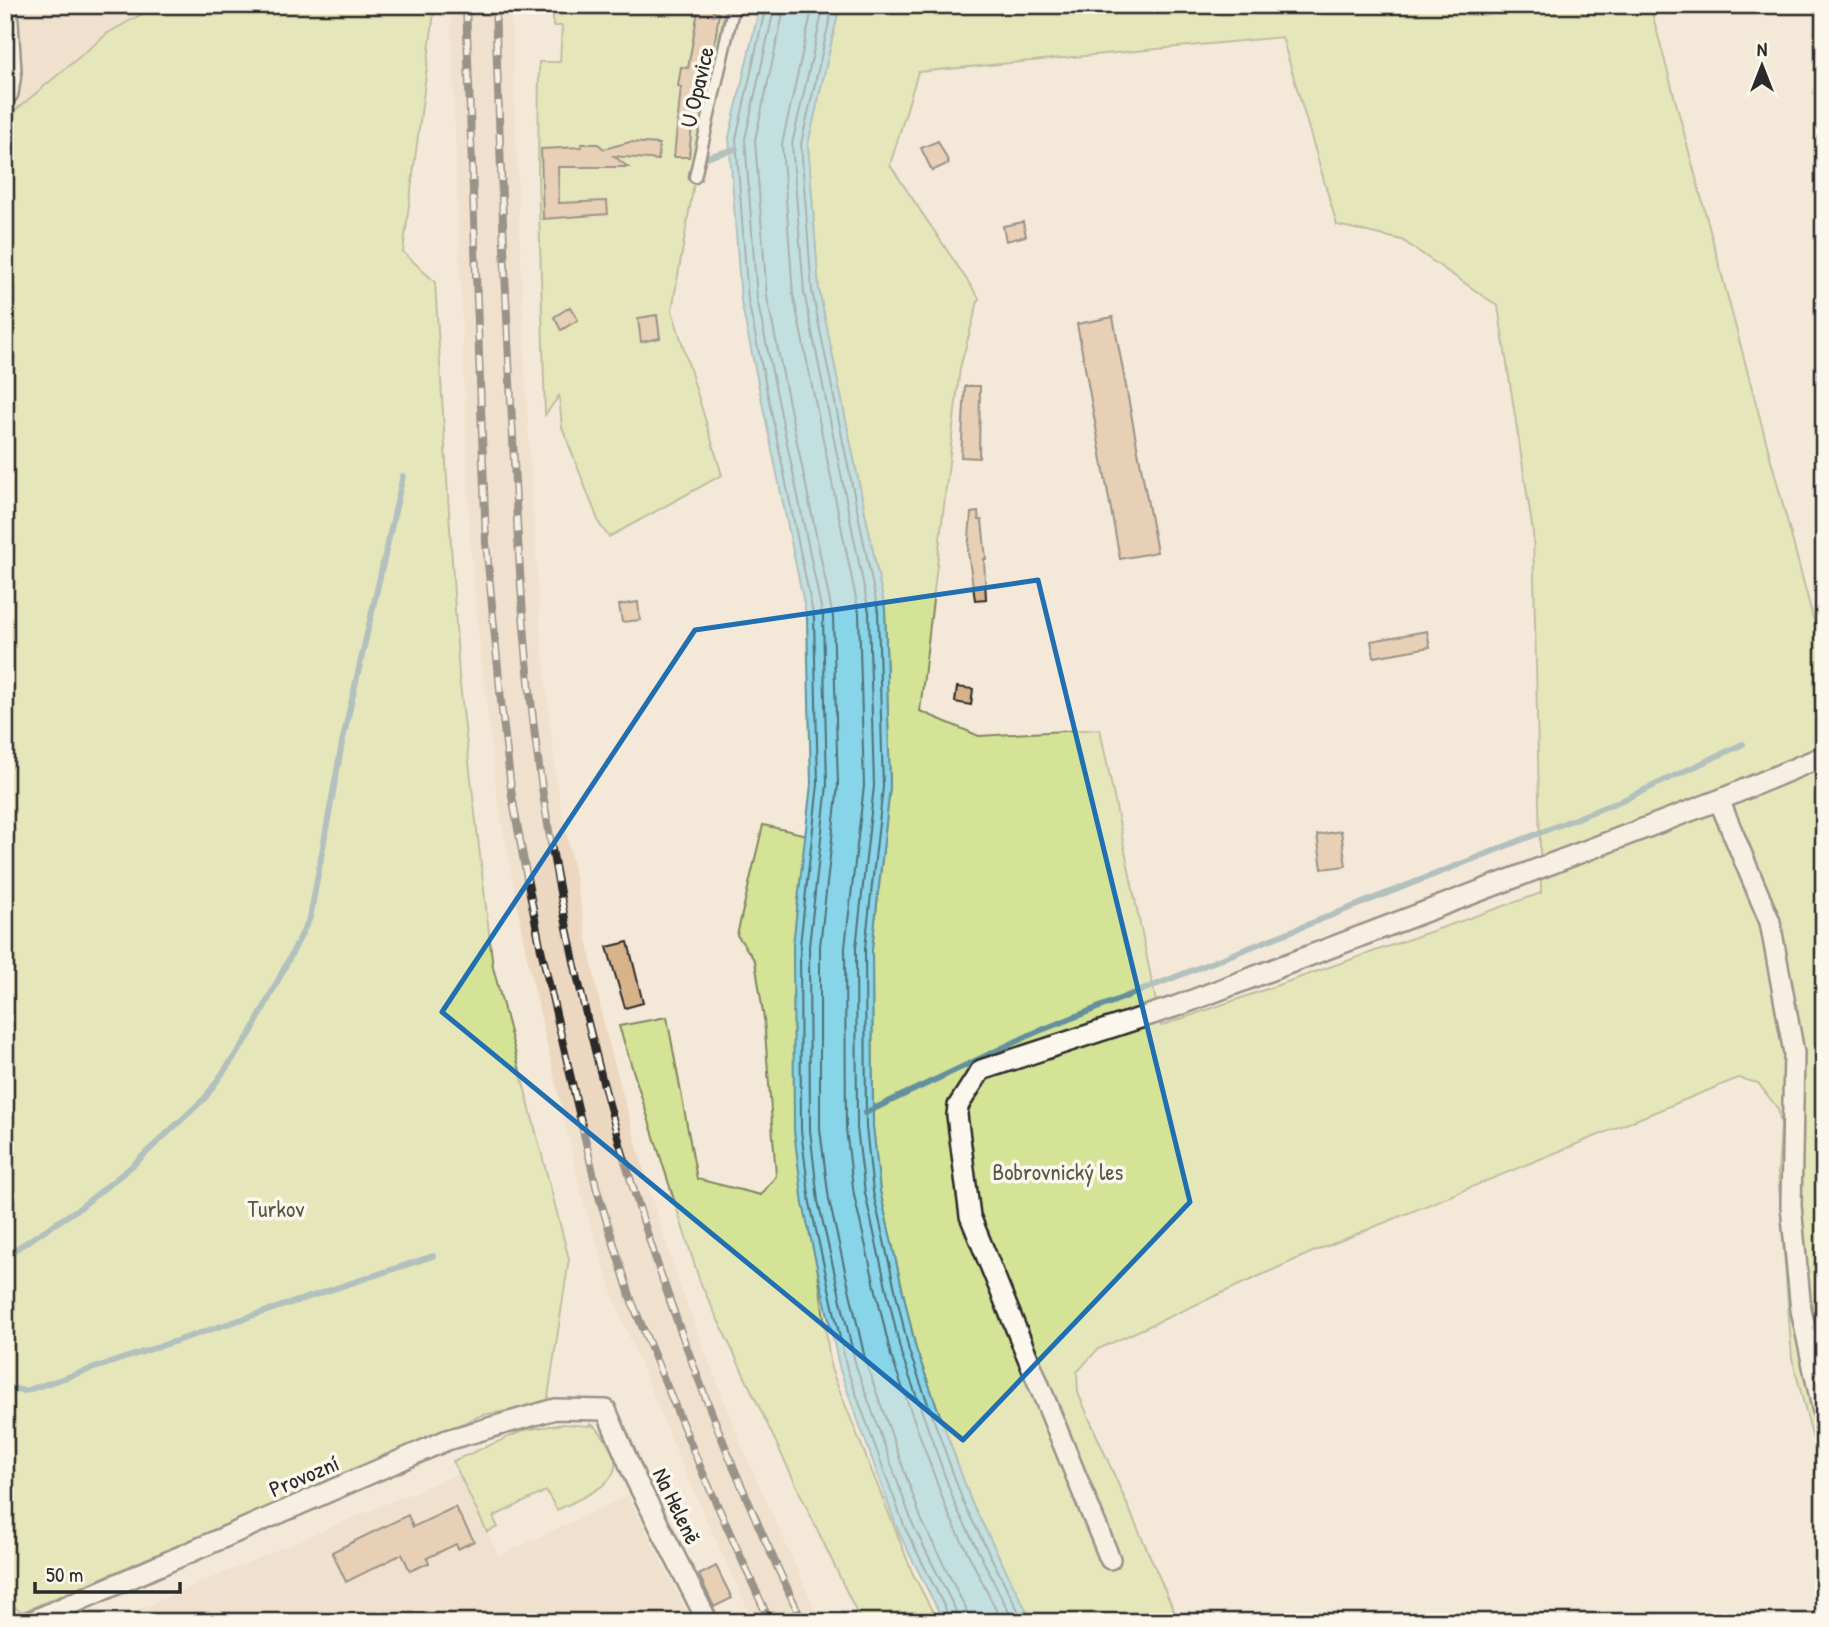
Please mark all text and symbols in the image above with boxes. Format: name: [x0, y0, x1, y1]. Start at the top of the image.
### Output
north arrow: [1728, 32, 1798, 102]
text: N: [1757, 36, 1767, 62]
street label: U Opavice: [672, 43, 721, 130]
park label: Bobrovnický les: [993, 1156, 1124, 1187]
park label: Turkov: [248, 1193, 304, 1224]
street label: Provozní: [264, 1447, 343, 1504]
street label: Na Heleně: [646, 1462, 709, 1549]
scale bar: [35, 1550, 180, 1594]
text: 50 m: [46, 1560, 83, 1589]

